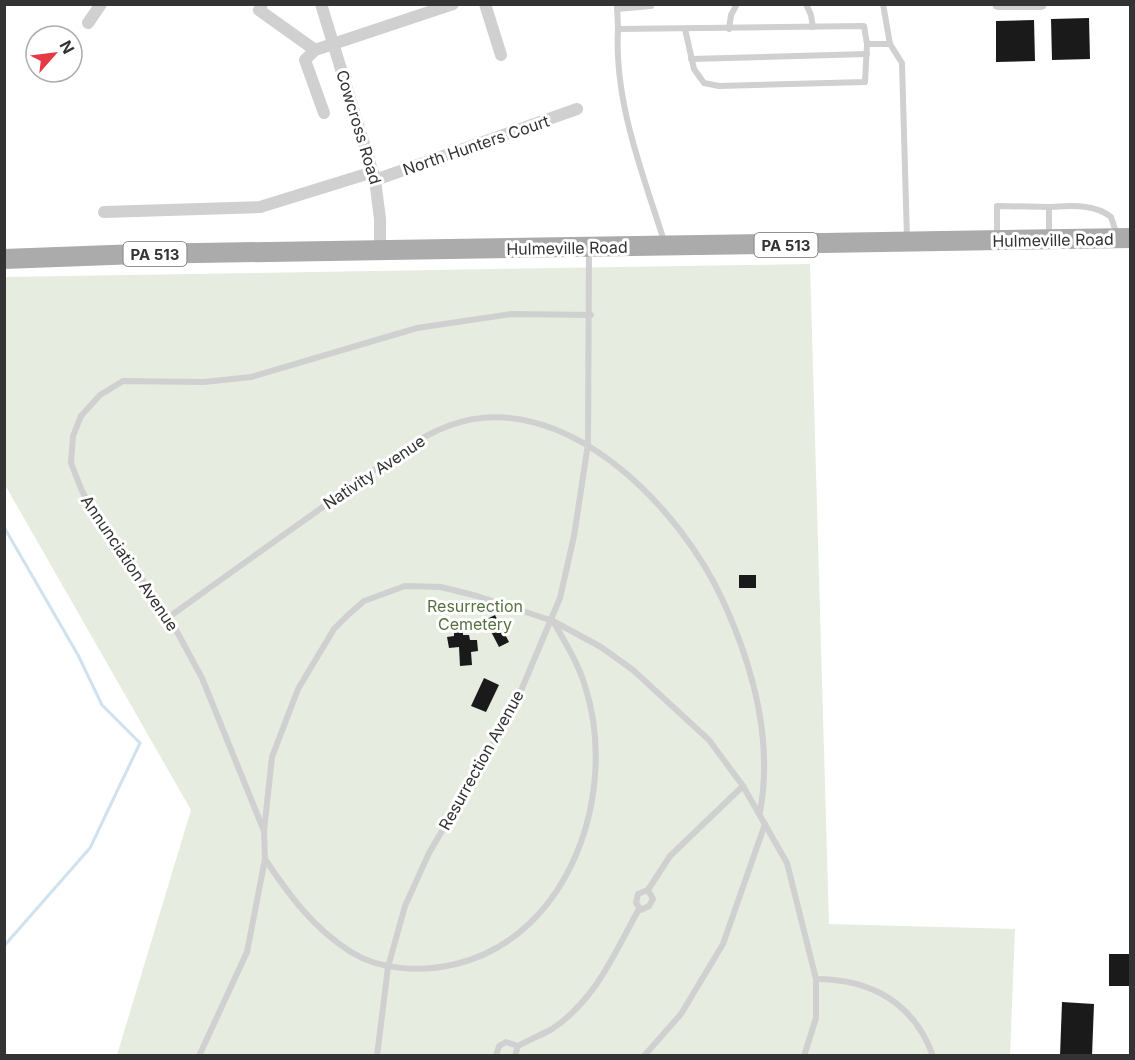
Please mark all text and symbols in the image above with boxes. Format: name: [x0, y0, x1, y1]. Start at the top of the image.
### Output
north arrow: [24, 24, 84, 84]
text: N: [56, 37, 79, 57]
street label: Cowcross Road: [332, 68, 386, 186]
street label: North Hunters Court: [400, 111, 552, 179]
street label: Hulmeville Road: [992, 229, 1114, 251]
road number: PA 513: [754, 233, 818, 257]
street label: Hulmeville Road: [506, 237, 628, 259]
road number: PA 513: [124, 242, 186, 266]
street label: Nativity Avenue: [319, 431, 429, 513]
street label: Annunciation Avenue: [77, 491, 183, 635]
park label: Resurrection Cemetery: [427, 596, 523, 634]
street label: Resurrection Avenue: [434, 687, 528, 833]

